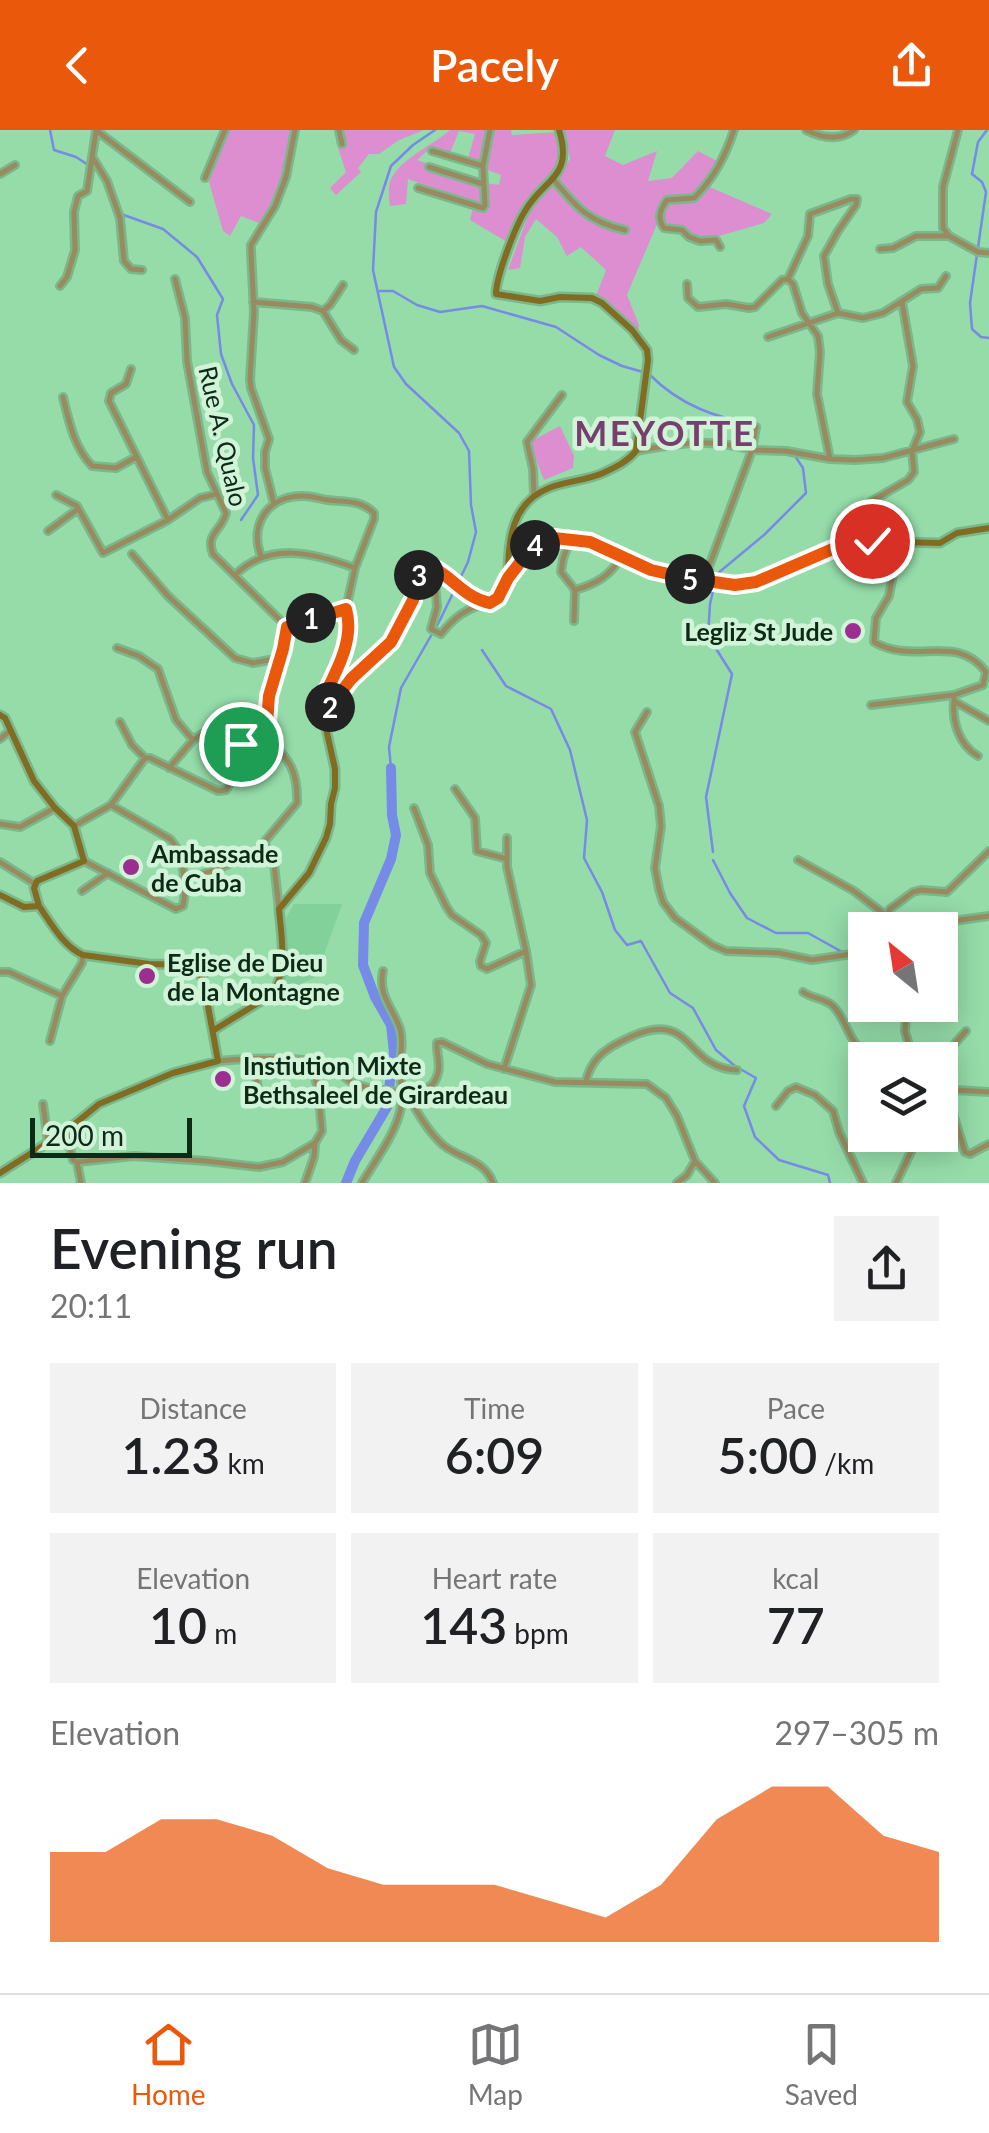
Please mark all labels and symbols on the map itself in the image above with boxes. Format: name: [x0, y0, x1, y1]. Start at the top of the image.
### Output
street label: Rue A. Qualo: [193, 363, 255, 509]
district label: MEYOTTE: [574, 411, 756, 453]
pin: [830, 499, 915, 584]
pin: 4: [510, 520, 560, 570]
pin: 3: [394, 550, 444, 600]
pin: 5: [665, 554, 715, 604]
pin: 1: [286, 593, 336, 643]
place label: Legliz St Jude: [684, 616, 833, 646]
marker: Legliz St Jude: [842, 620, 864, 642]
pin: 2: [305, 682, 355, 732]
pin: [199, 702, 284, 787]
place label: Ambassade de Cuba: [150, 838, 278, 897]
marker: Ambassade de Cuba: [120, 856, 142, 878]
north arrow: [848, 912, 958, 1022]
place label: Eglise de Dieu de la Montagne: [167, 947, 340, 1006]
marker: Eglise de Dieu de la Montagne: [136, 965, 158, 987]
place label: Instiution Mixte Bethsaleel de Girardeau: [243, 1050, 508, 1109]
marker: Instiution Mixte Bethsaleel de Girardeau: [212, 1068, 234, 1090]
scale bar: [30, 1113, 192, 1158]

